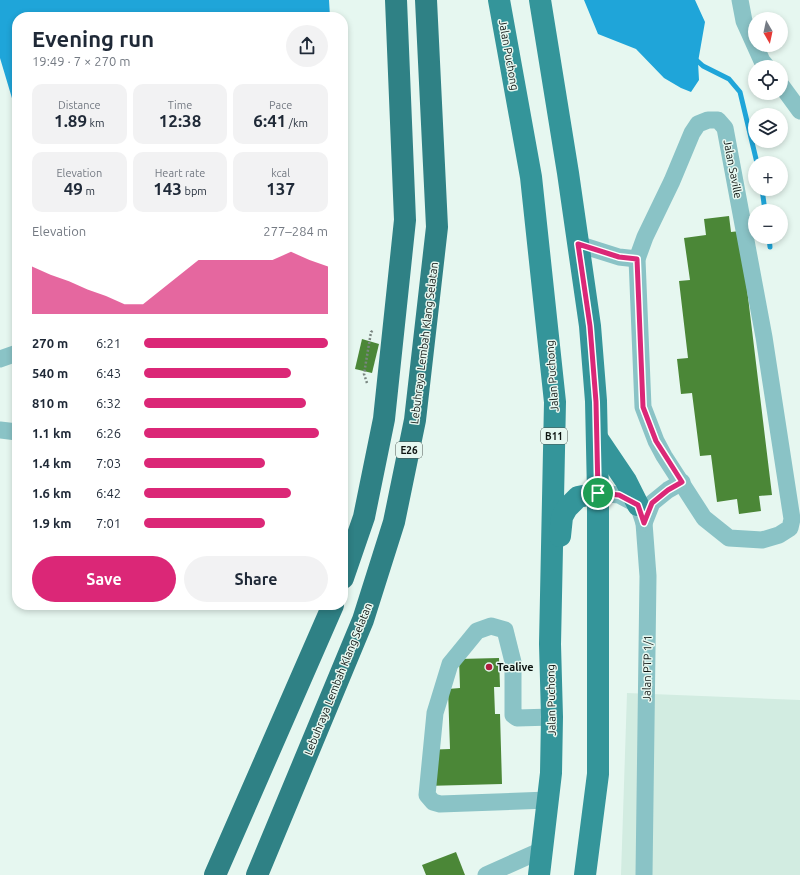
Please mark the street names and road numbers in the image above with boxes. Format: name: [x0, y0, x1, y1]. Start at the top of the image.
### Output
street label: Jalan Puchong: [497, 19, 521, 91]
street label: Jalan Saville: [721, 139, 745, 199]
street label: Lebuhraya Lembah Klang Selatan: [408, 261, 440, 425]
street label: Jalan Puchong: [544, 340, 560, 412]
road number: B11: [541, 428, 567, 444]
road number: E26: [396, 442, 422, 458]
street label: Lebuhraya Lembah Klang Selatan: [302, 601, 374, 757]
street label: Jalan PTP 1/1: [640, 635, 654, 701]
street label: Jalan Puchong: [544, 664, 558, 736]

